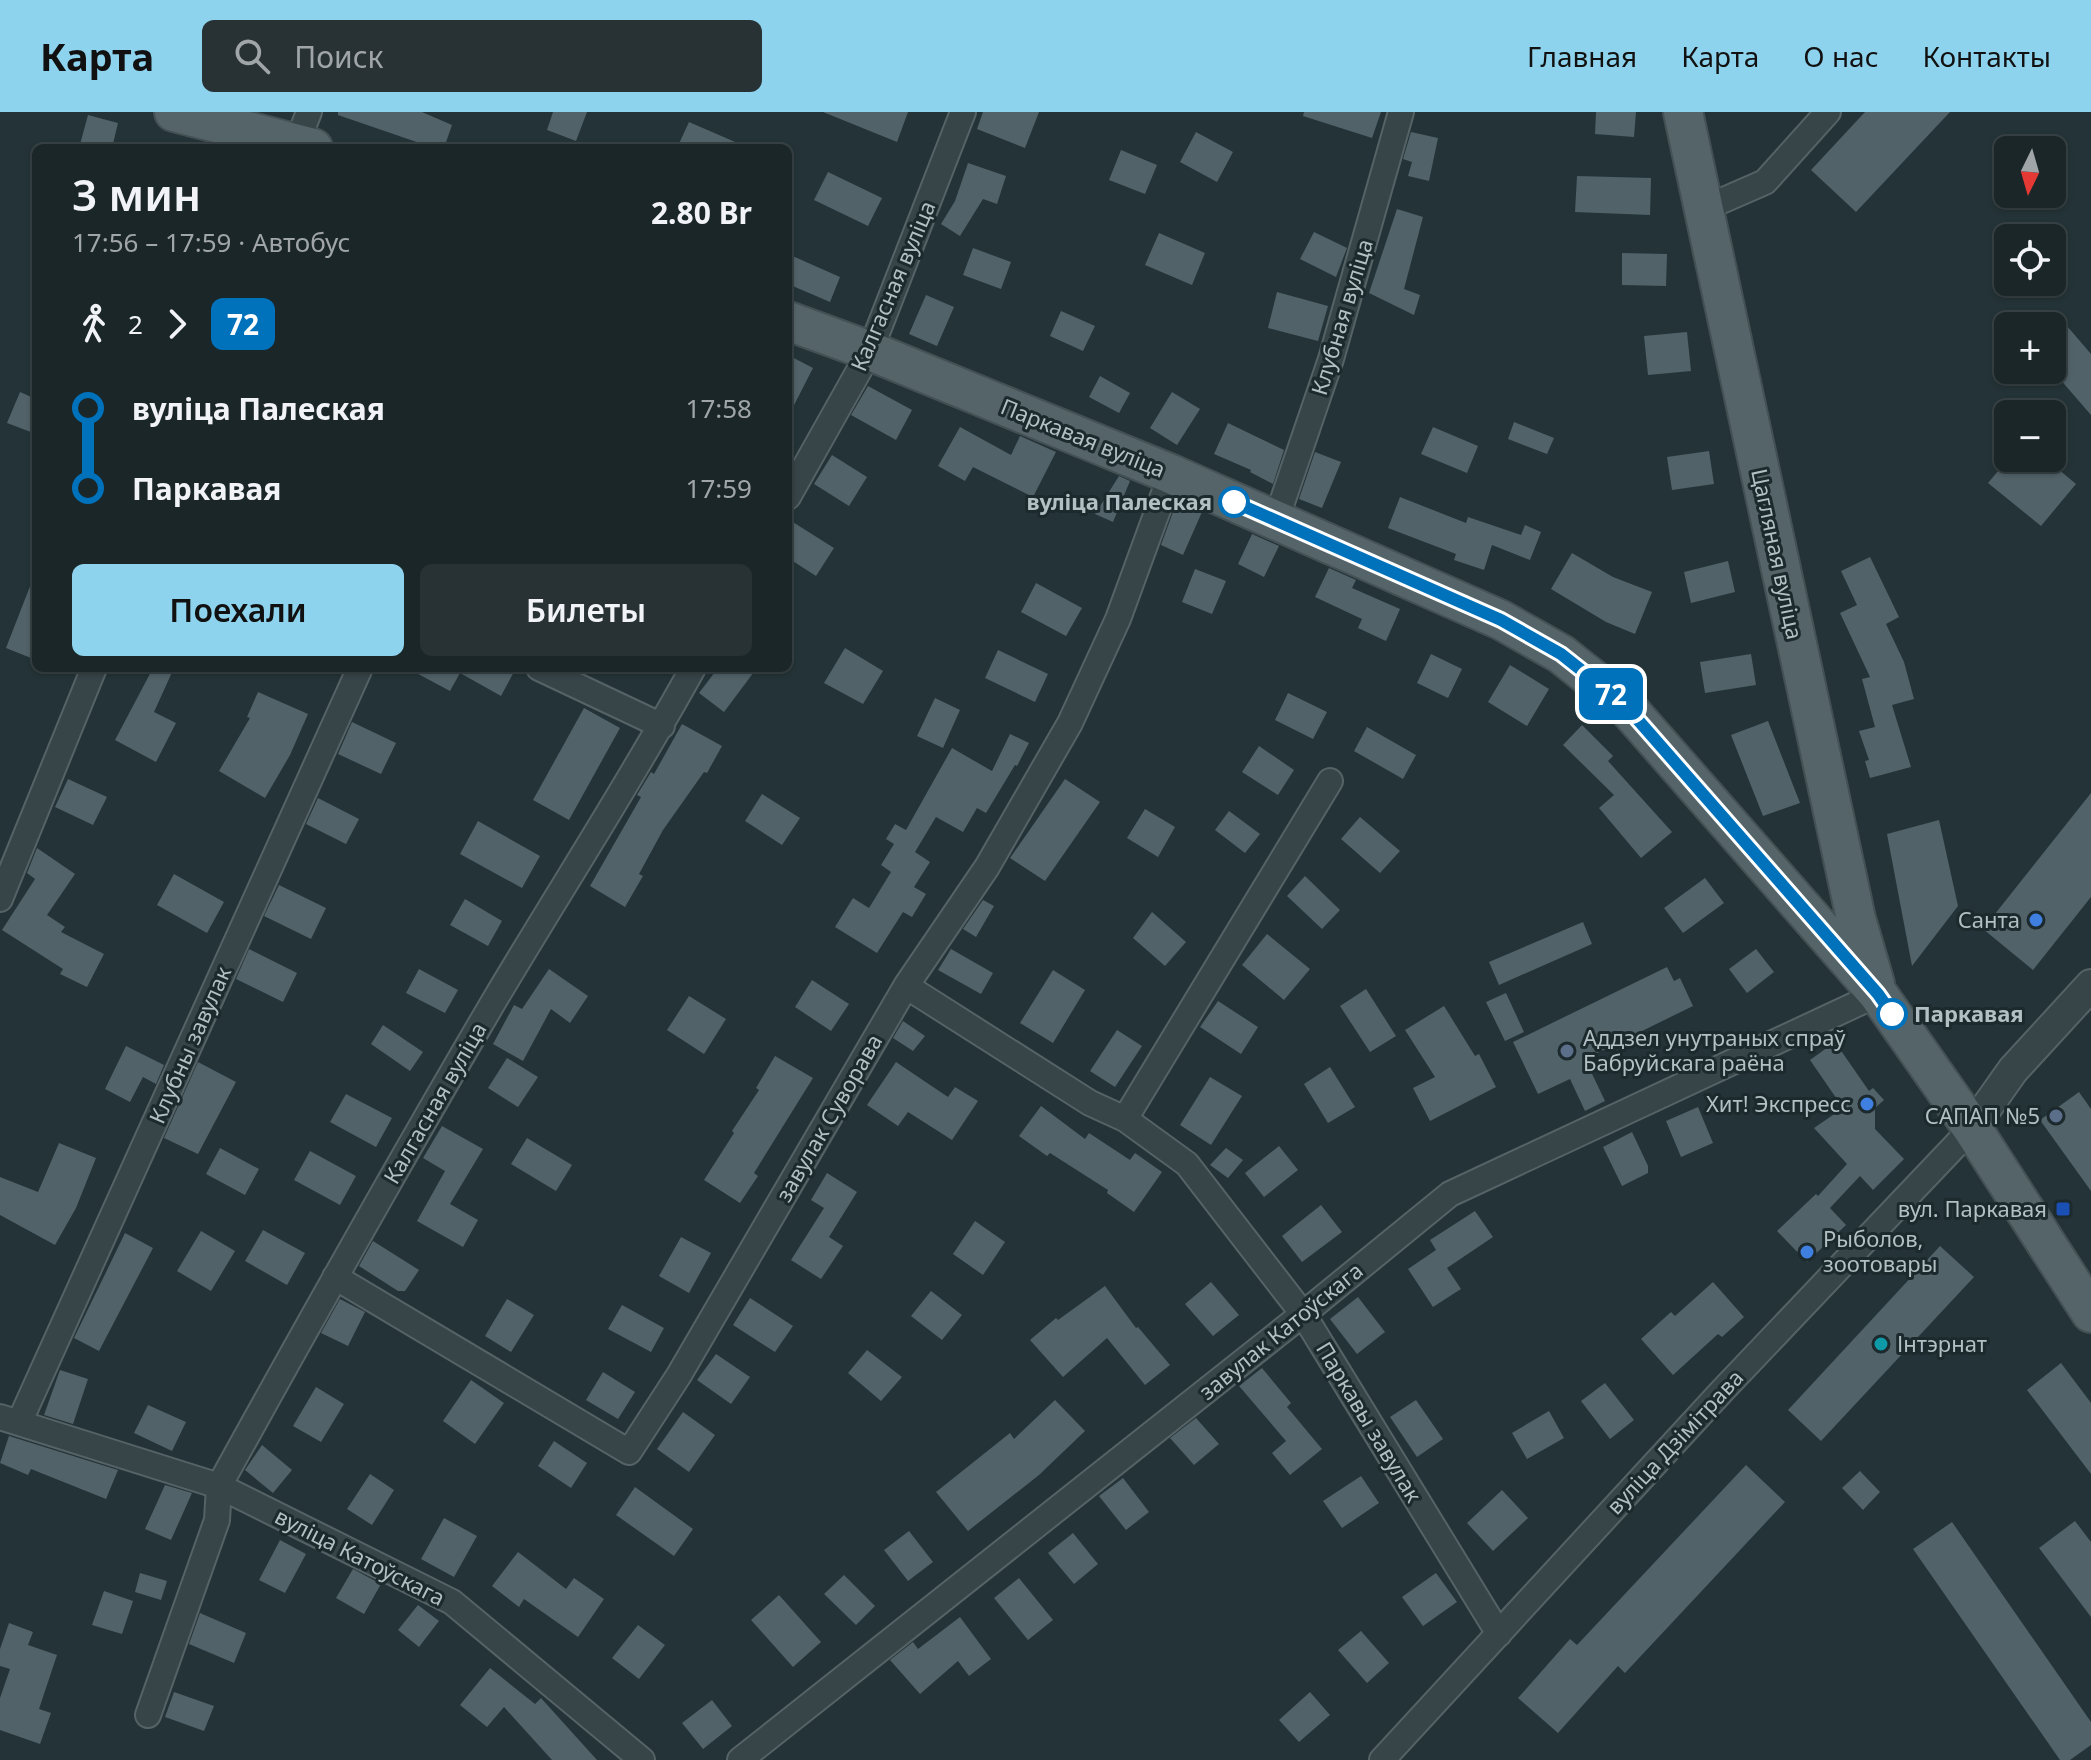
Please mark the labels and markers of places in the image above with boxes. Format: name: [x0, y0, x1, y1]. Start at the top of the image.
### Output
place label: вуліца Палеская: [1027, 486, 1212, 516]
marker: вуліца Палеская: [1219, 487, 1249, 517]
place label: Санта: [1958, 904, 2020, 934]
marker: Санта: [2027, 911, 2045, 929]
place label: Паркавая: [1914, 998, 2024, 1028]
marker: Паркавая: [1877, 999, 1907, 1029]
place label: Аддзел унутраных спраў Бабруйскага раёна: [1583, 1022, 1846, 1077]
marker: Аддзел унутраных спраў Бабруйскага раёна: [1558, 1042, 1576, 1060]
place label: Хит! Экспресс: [1706, 1088, 1851, 1118]
marker: Хит! Экспресс: [1858, 1095, 1876, 1113]
place label: САПАП №5: [1925, 1100, 2040, 1130]
marker: САПАП №5: [2047, 1107, 2065, 1125]
place label: вул. Паркавая: [1898, 1193, 2047, 1223]
marker: вул. Паркавая: [2054, 1200, 2072, 1218]
place label: Рыболов, зоотовары: [1823, 1223, 1937, 1278]
marker: Рыболов, зоотовары: [1798, 1243, 1816, 1261]
place label: Інтэрнат: [1897, 1328, 1987, 1358]
marker: Інтэрнат: [1872, 1335, 1890, 1353]

